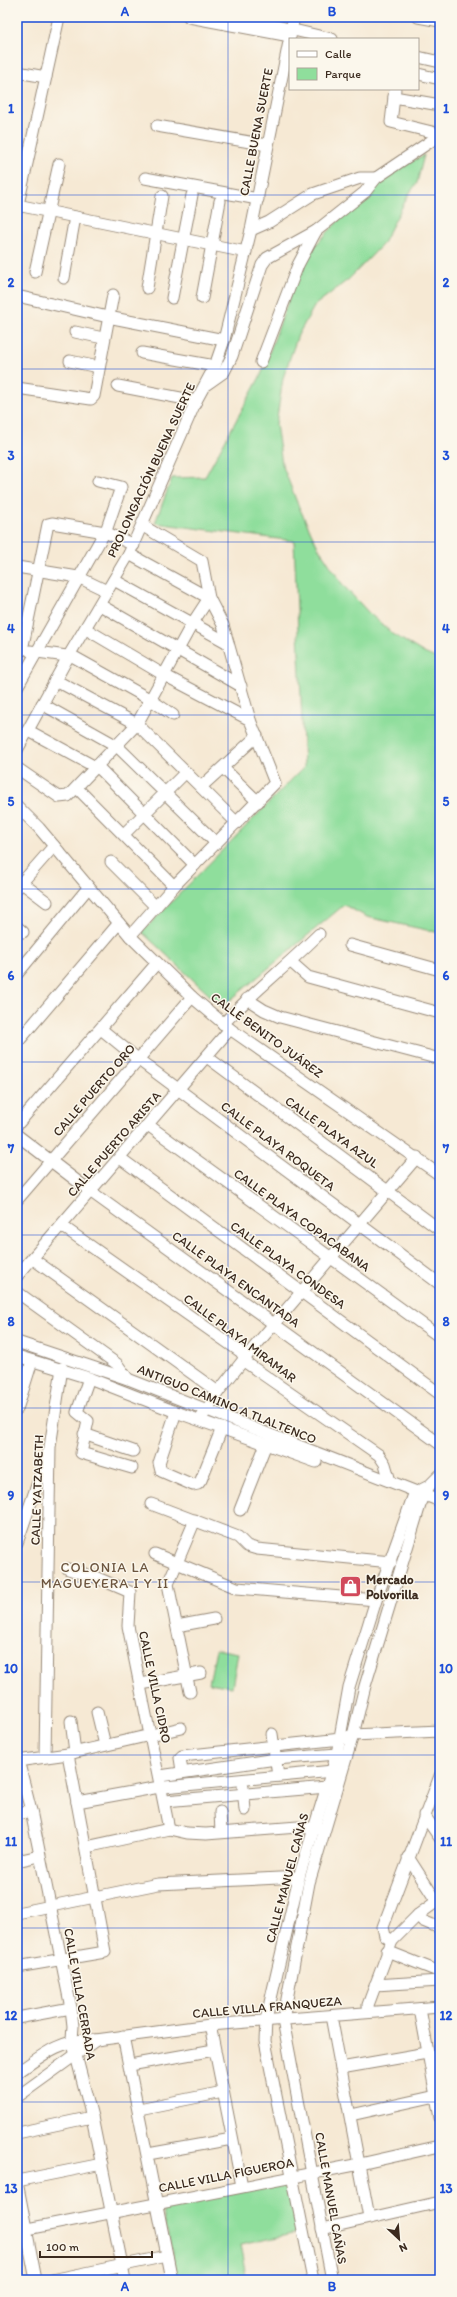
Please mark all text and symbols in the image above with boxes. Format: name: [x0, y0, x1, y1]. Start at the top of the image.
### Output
text: A: [120, 4, 130, 19]
text: B: [328, 4, 337, 19]
legend: [289, 38, 419, 90]
text: Calle: [325, 47, 352, 61]
street label: CALLE BUENA SUERTE: [236, 67, 276, 197]
text: Parque: [325, 67, 361, 81]
text: 1: [8, 101, 14, 116]
text: 1: [443, 101, 449, 116]
text: 2: [8, 275, 15, 290]
text: 2: [443, 275, 450, 290]
street label: PROLONGACIÓN BUENA SUERTE: [104, 380, 198, 560]
text: 3: [7, 448, 15, 463]
text: 3: [442, 448, 450, 463]
text: 4: [7, 621, 15, 636]
text: 4: [442, 621, 450, 636]
text: 5: [8, 794, 15, 809]
text: 5: [443, 794, 450, 809]
text: 6: [8, 968, 15, 983]
text: 6: [443, 968, 450, 983]
street label: CALLE BENITO JUÁREZ: [208, 989, 326, 1081]
street label: CALLE PUERTO ORO: [50, 1041, 138, 1139]
street label: CALLE PUERTO ARISTA: [64, 1088, 164, 1200]
street label: CALLE PLAYA AZUL: [282, 1093, 382, 1171]
street label: CALLE PLAYA ROQUETA: [218, 1098, 339, 1194]
text: 7: [7, 1141, 15, 1156]
text: 7: [442, 1141, 450, 1156]
street label: CALLE PLAYA COPACABANA: [231, 1165, 374, 1275]
street label: CALLE PLAYA CONDESA: [227, 1218, 349, 1312]
street label: CALLE PLAYA ENCANTADA: [169, 1228, 303, 1331]
street label: CALLE PLAYA MIRAMAR: [181, 1291, 299, 1385]
text: 8: [7, 1314, 15, 1329]
text: 8: [442, 1314, 450, 1329]
street label: ANTIGUO CAMINO A TLALTENCO: [135, 1361, 319, 1447]
street label: CALLE YATZABETH: [28, 1434, 46, 1546]
text: 9: [8, 1488, 15, 1503]
text: 9: [443, 1488, 450, 1503]
district label: COLONIA LA MAGUEYERA I Y II: [41, 1559, 169, 1592]
place label: Mercado Polvorilla: [366, 1572, 419, 1602]
shop icon: Mercado Polvorilla: [337, 1573, 363, 1599]
street label: CALLE VILLA CIDRO: [136, 1630, 174, 1744]
text: 10: [4, 1661, 18, 1676]
text: 10: [439, 1661, 453, 1676]
street label: CALLE MANUEL CAÑAS: [262, 1811, 312, 1945]
text: 11: [5, 1834, 17, 1849]
text: 11: [440, 1834, 452, 1849]
street label: CALLE VILLA CERRADA: [61, 1927, 99, 2062]
street label: CALLE VILLA FRANQUEZA: [192, 1993, 343, 2021]
text: 12: [5, 2008, 18, 2023]
text: 12: [440, 2008, 453, 2023]
street label: CALLE MANUEL CAÑAS: [312, 2131, 350, 2265]
street label: CALLE VILLA FIGUEROA: [157, 2154, 296, 2195]
text: 13: [4, 2181, 18, 2196]
text: 13: [439, 2181, 453, 2196]
north arrow: [379, 2219, 419, 2259]
scale bar: [40, 2233, 152, 2259]
text: 100 m: [46, 2240, 79, 2254]
text: N: [397, 2240, 409, 2255]
text: A: [120, 2279, 130, 2294]
text: B: [328, 2279, 337, 2294]

